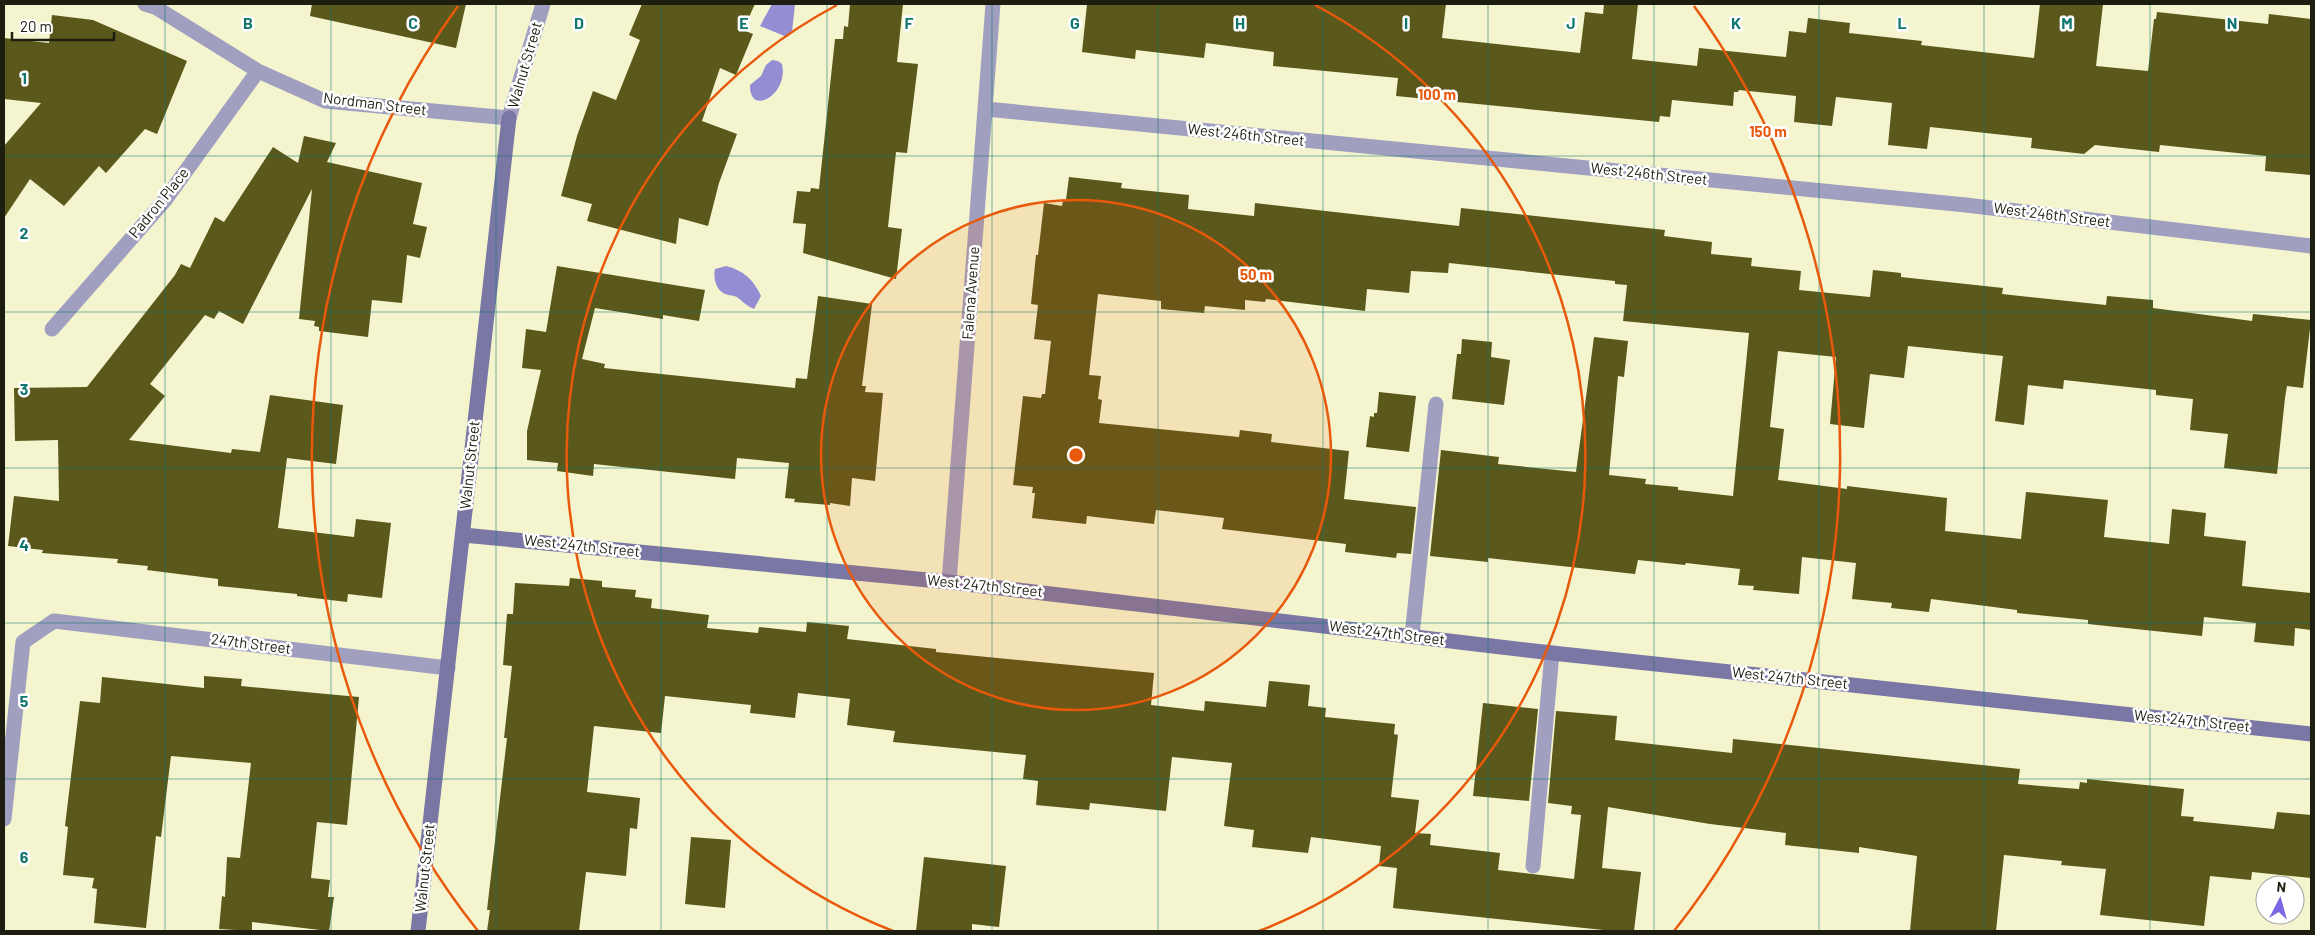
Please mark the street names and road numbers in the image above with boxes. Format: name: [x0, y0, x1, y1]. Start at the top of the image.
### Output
street label: Walnut Street: [503, 19, 545, 110]
street label: Nordman Street: [322, 88, 428, 118]
street label: West 246th Street: [1187, 119, 1305, 149]
street label: West 246th Street: [1590, 158, 1708, 188]
street label: Padron Place: [124, 164, 192, 241]
street label: West 246th Street: [1993, 198, 2112, 230]
street label: Falena Avenue: [958, 246, 982, 340]
street label: Walnut Street: [455, 420, 483, 510]
street label: West 247th Street: [523, 530, 641, 560]
street label: West 247th Street: [926, 570, 1044, 600]
street label: West 247th Street: [1328, 616, 1446, 648]
street label: 247th Street: [210, 629, 292, 657]
street label: West 247th Street: [1731, 662, 1849, 692]
street label: West 247th Street: [2133, 705, 2251, 735]
street label: Walnut Street: [410, 823, 438, 913]

